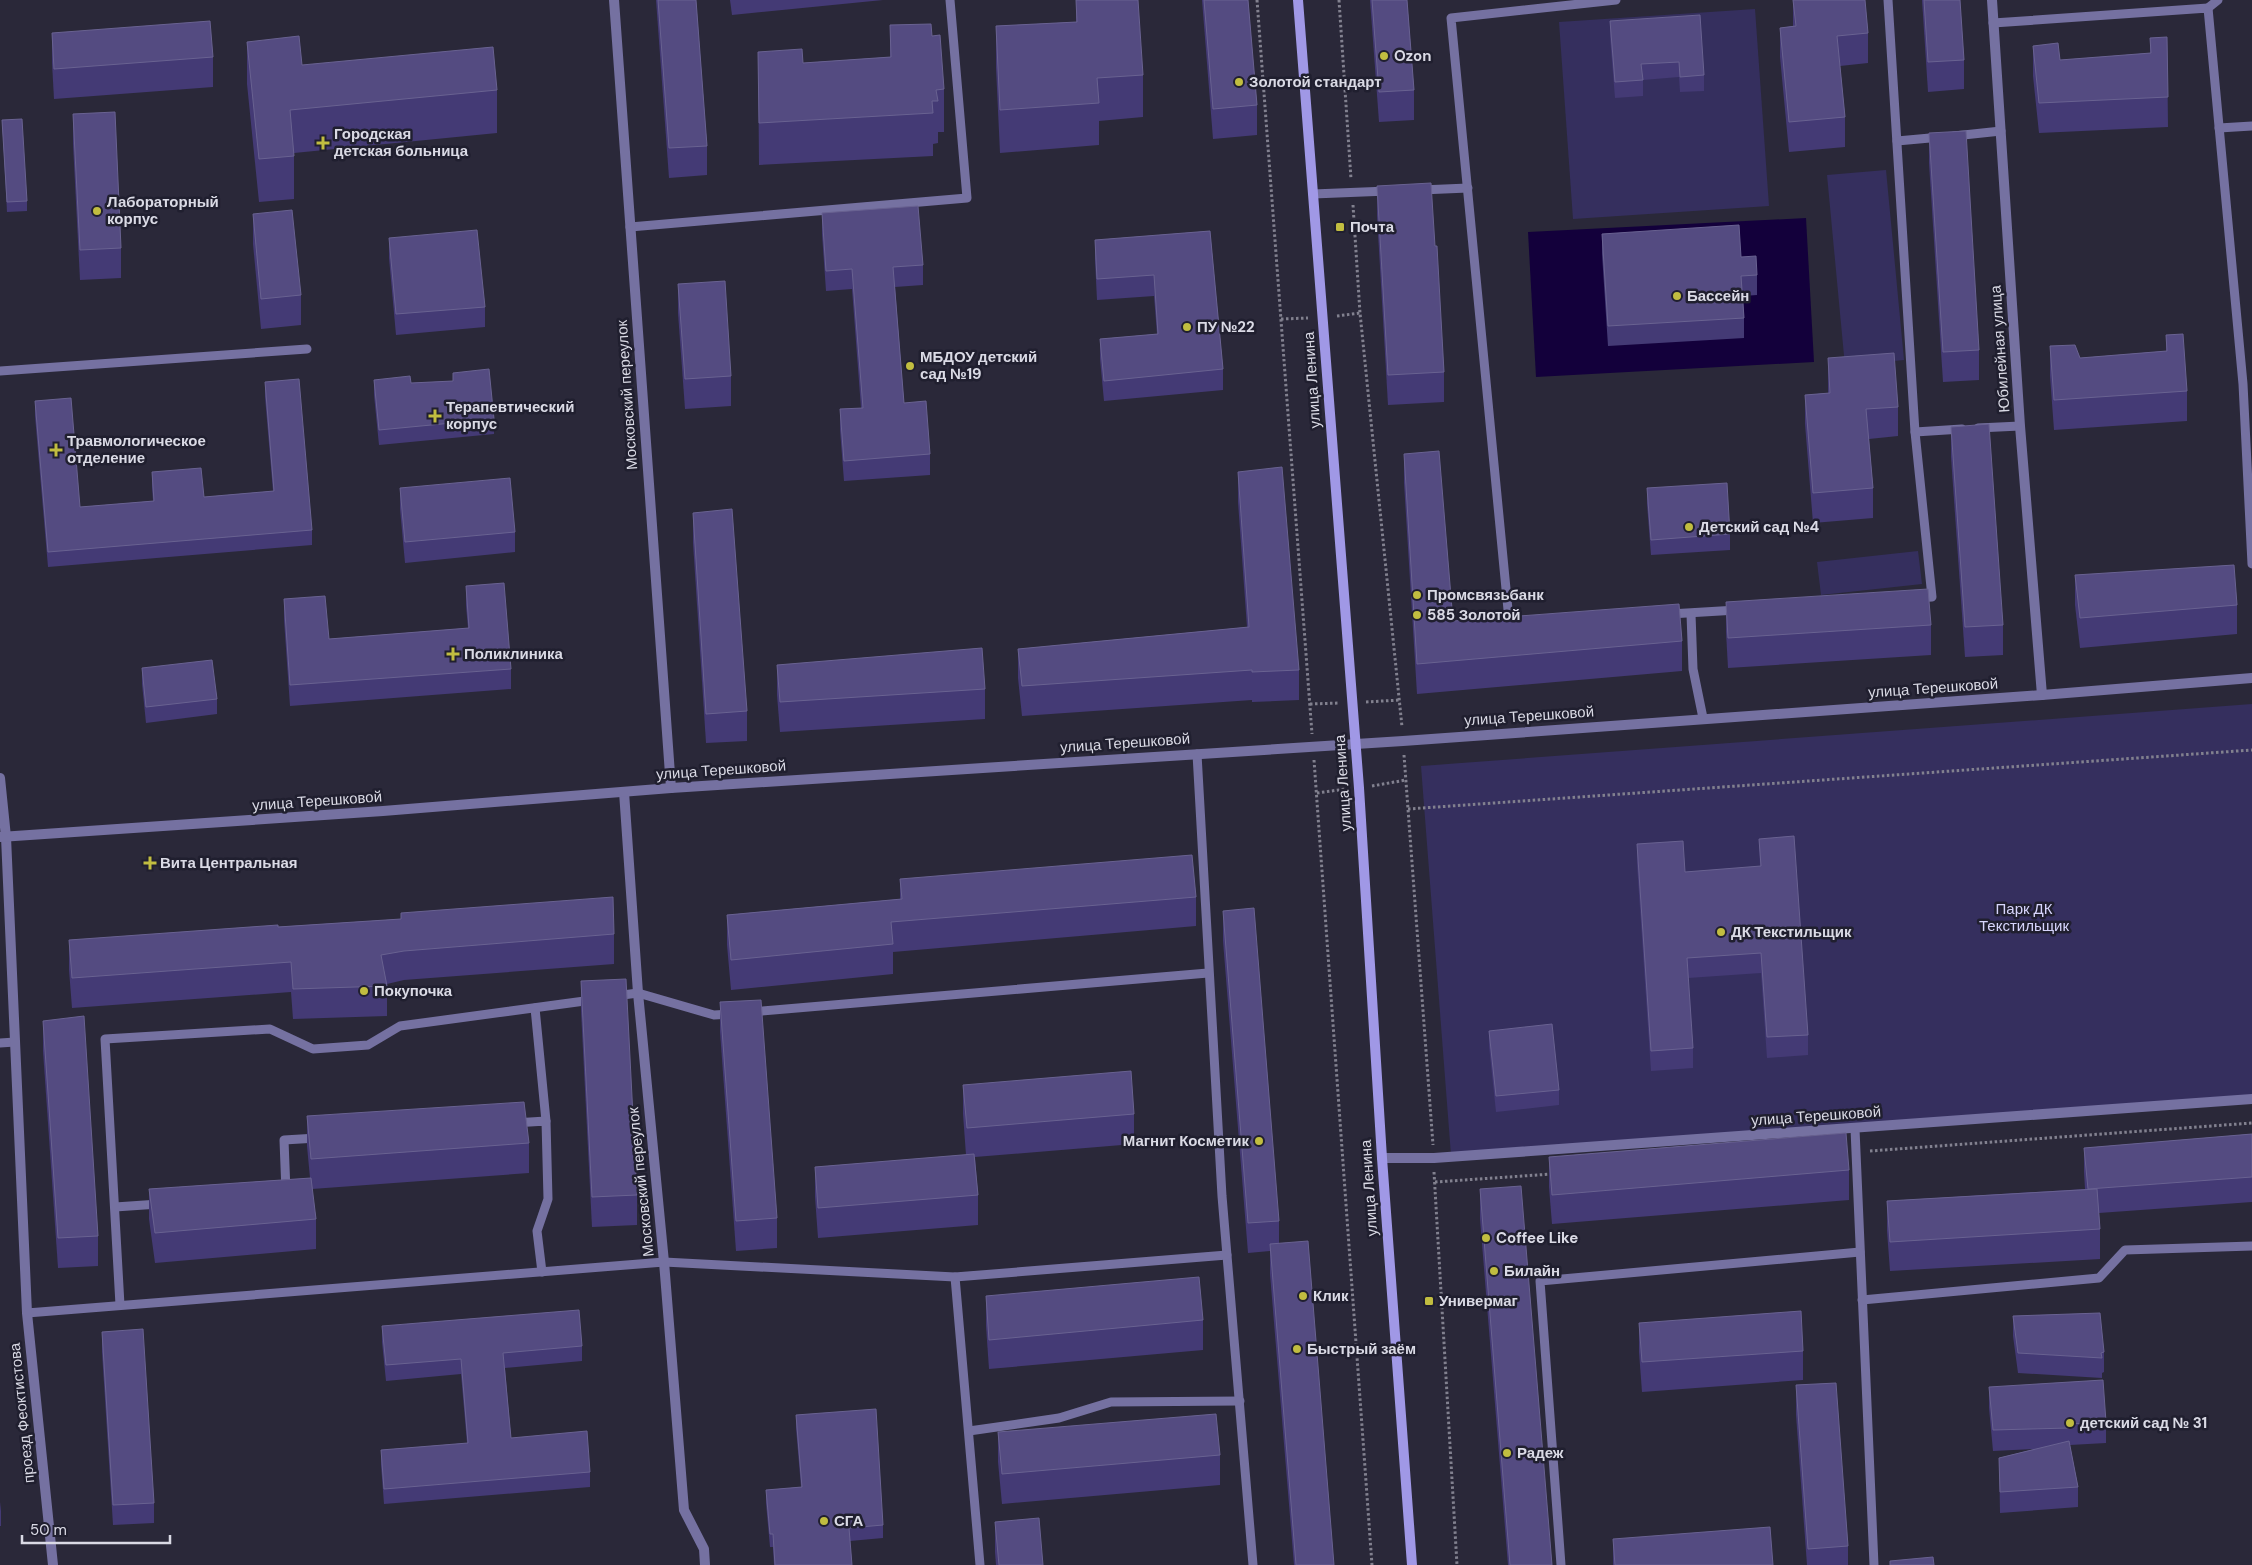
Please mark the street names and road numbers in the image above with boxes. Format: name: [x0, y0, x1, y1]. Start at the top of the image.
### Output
street label: Юбилейная улица: [1986, 284, 2014, 413]
street label: Московский переулок: [612, 319, 642, 471]
street label: улица Ленина: [1299, 330, 1325, 429]
street label: улица Терешковой: [1867, 673, 1999, 703]
street label: улица Терешковой: [1463, 701, 1595, 731]
street label: улица Терешковой: [1059, 728, 1191, 758]
street label: улица Ленина: [1330, 733, 1356, 832]
street label: улица Терешковой: [655, 755, 787, 785]
street label: улица Терешковой: [251, 786, 383, 816]
street label: улица Терешковой: [1750, 1101, 1882, 1131]
street label: Московский переулок: [623, 1106, 659, 1258]
street label: улица Ленина: [1356, 1138, 1382, 1237]
street label: проезд Феоктистова: [5, 1341, 39, 1484]

